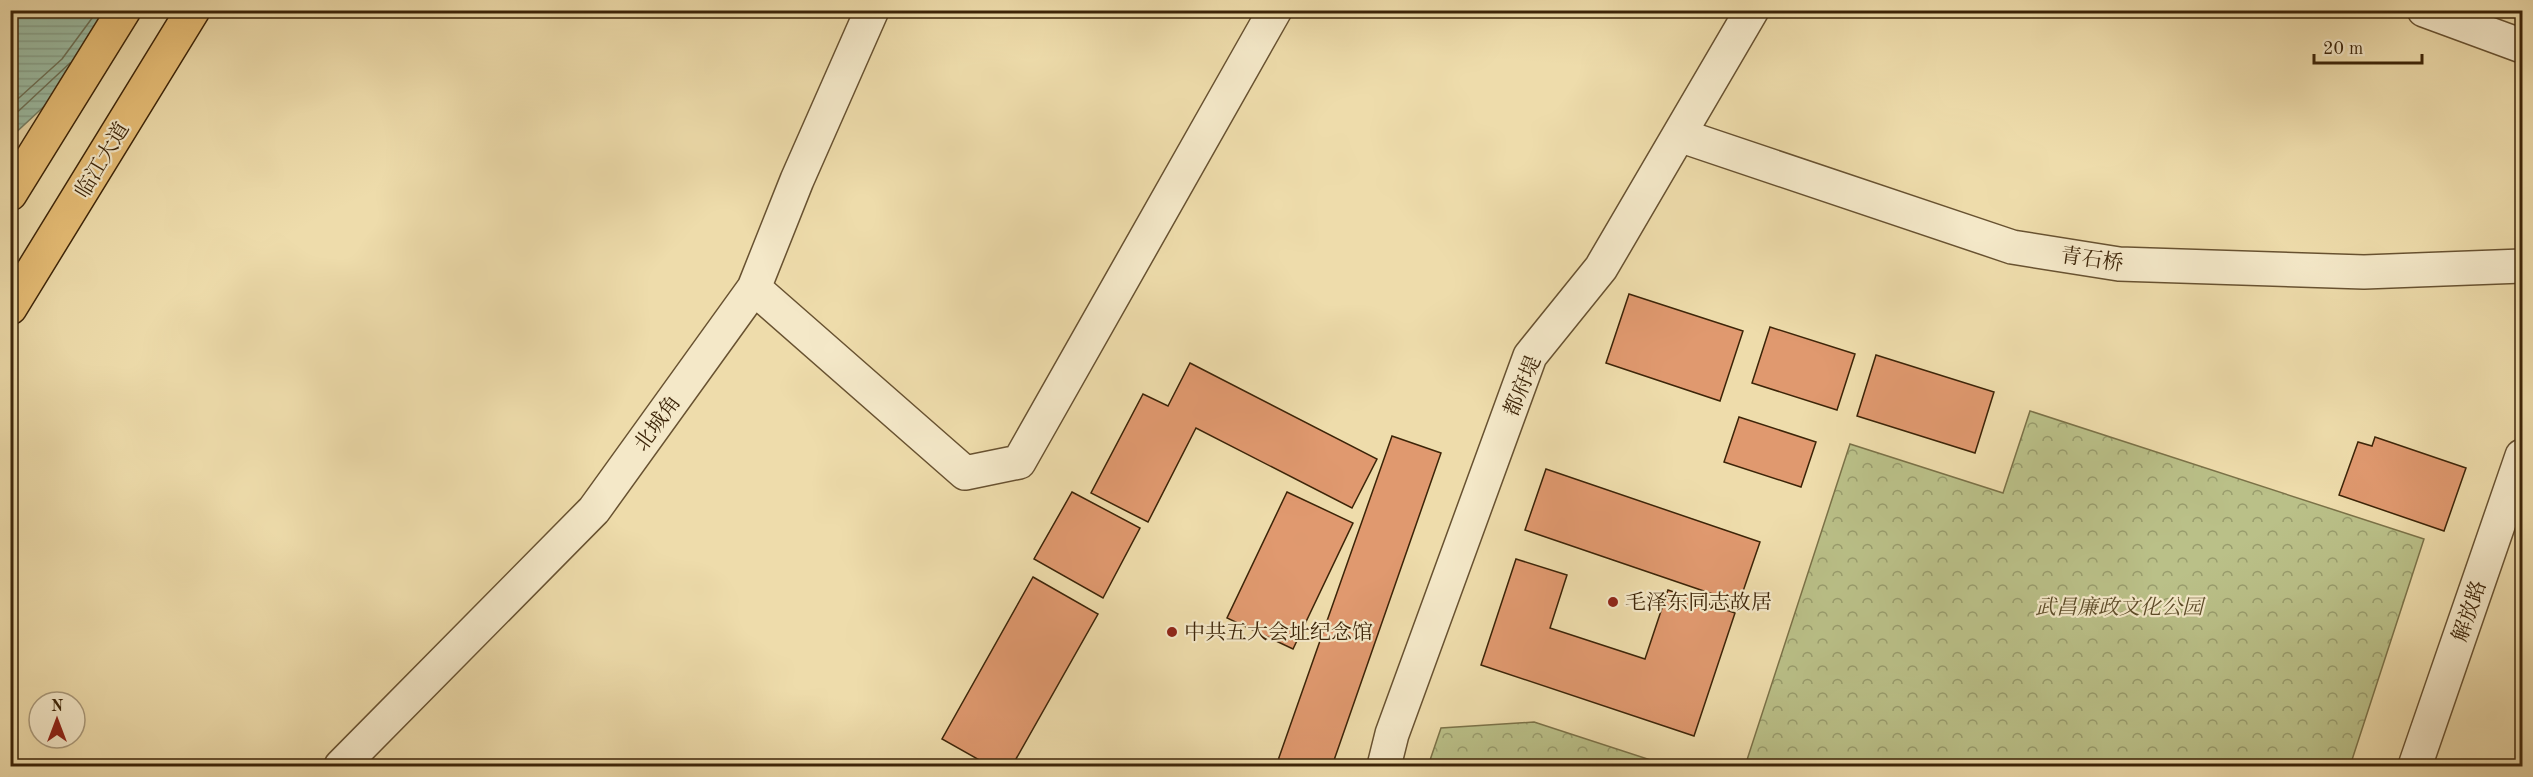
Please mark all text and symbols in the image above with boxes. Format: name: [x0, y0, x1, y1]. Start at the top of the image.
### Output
scale bar: [2314, 27, 2422, 65]
text: 20 m: [2323, 40, 2363, 58]
street label: 临江大道: [71, 118, 134, 202]
street label: 青石桥: [2059, 244, 2125, 275]
street label: 都府堤: [1500, 353, 1545, 420]
street label: 北城角: [630, 391, 685, 456]
street label: 解放路: [2448, 578, 2491, 645]
place label: 毛泽东同志故居: [1625, 591, 1772, 614]
marker: 毛泽东同志故居: [1606, 595, 1620, 609]
park label: 武昌廉政文化公园: [2035, 596, 2206, 619]
place label: 中共五大会址纪念馆: [1184, 621, 1373, 644]
marker: 中共五大会址纪念馆: [1165, 625, 1179, 639]
north arrow: [27, 690, 87, 750]
text: N: [51, 699, 64, 715]

